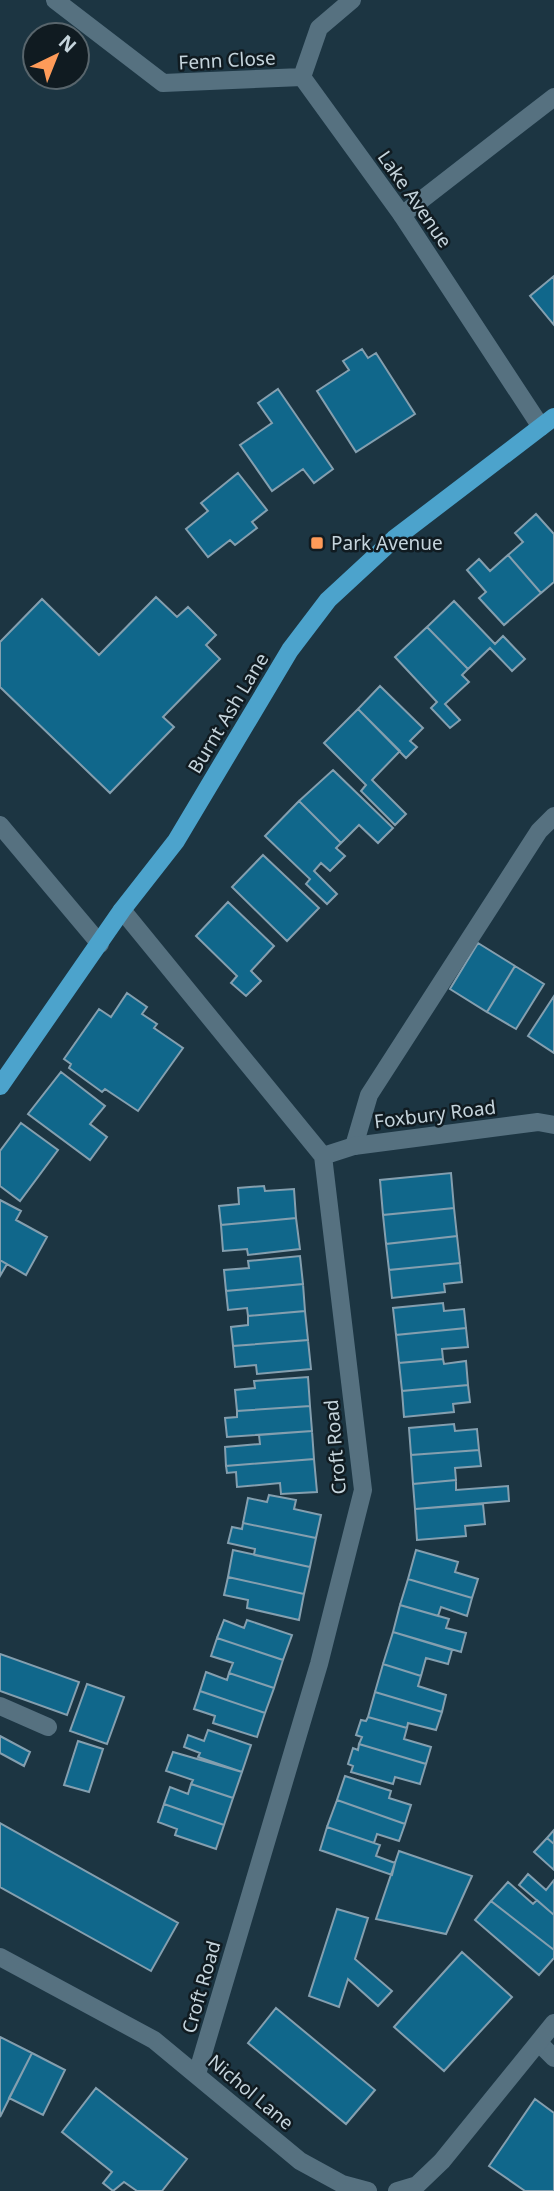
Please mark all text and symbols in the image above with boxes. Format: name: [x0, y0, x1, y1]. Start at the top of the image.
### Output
north arrow: [21, 21, 91, 91]
text: N: [53, 29, 82, 58]
street label: Fenn Close: [178, 44, 276, 76]
street label: Lake Avenue: [372, 145, 458, 253]
place label: Park Avenue: [331, 530, 443, 556]
marker: Park Avenue: [309, 535, 325, 551]
street label: Burnt Ash Lane: [182, 648, 274, 778]
street label: Foxbury Road: [373, 1094, 497, 1134]
street label: Croft Road: [318, 1399, 352, 1495]
street label: Croft Road: [175, 1938, 227, 2036]
street label: Nichol Lane: [203, 2048, 299, 2136]

